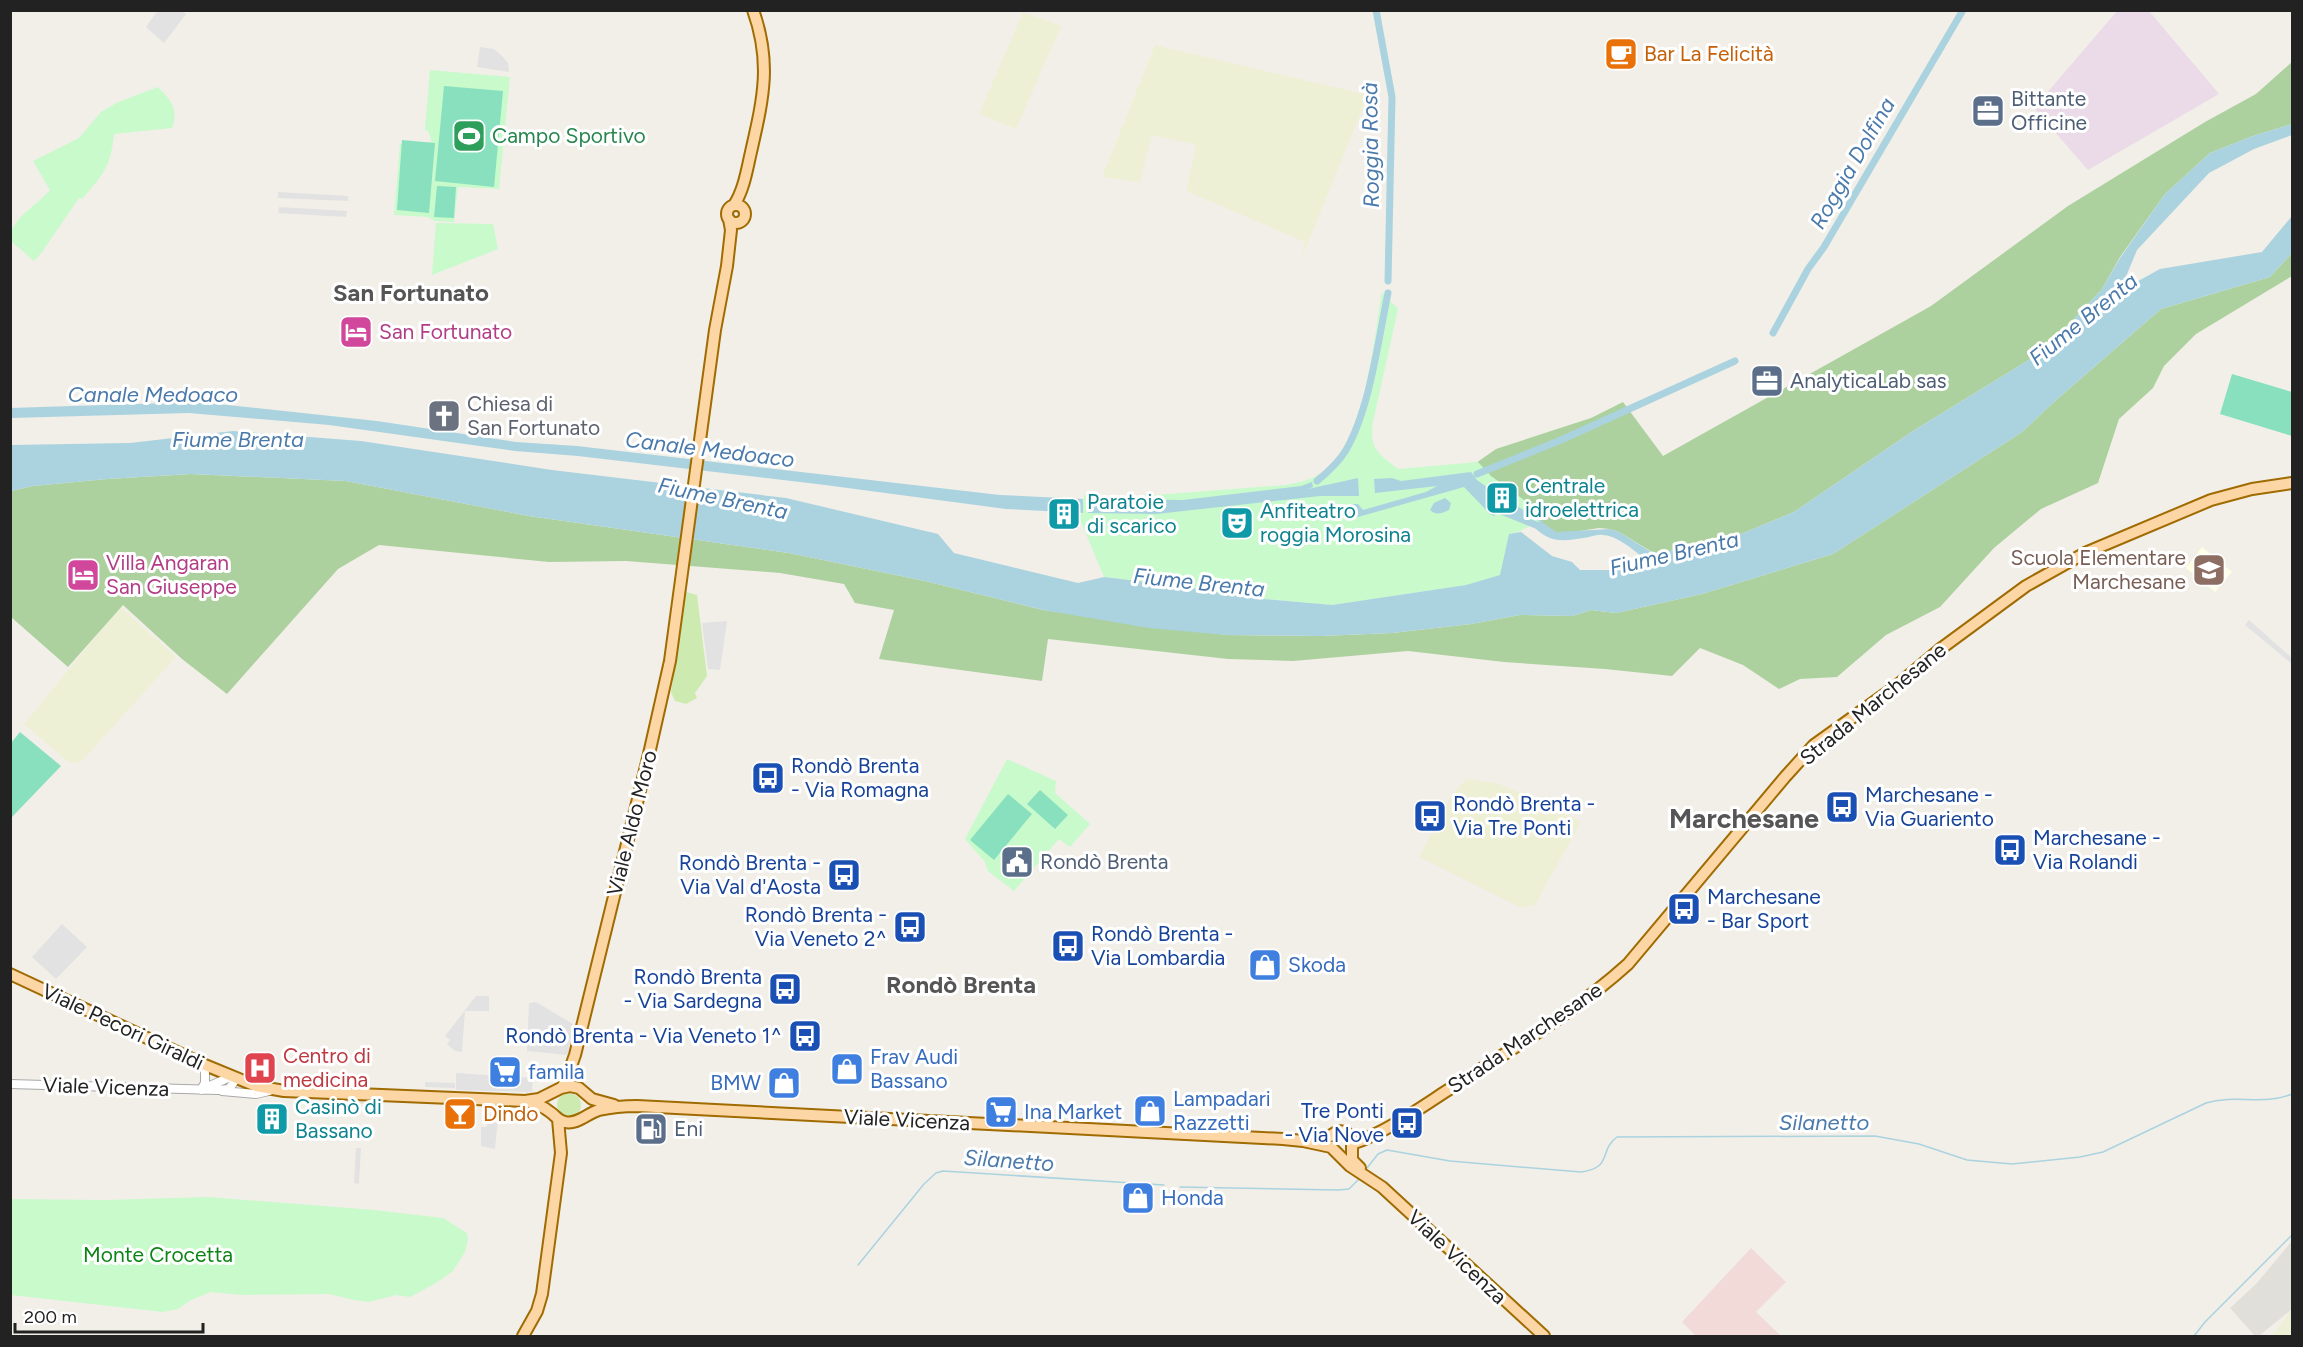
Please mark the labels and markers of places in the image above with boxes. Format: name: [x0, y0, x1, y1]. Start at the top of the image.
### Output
cafe icon: Bar La Felicità: [1603, 36, 1639, 72]
place label: Bar La Felicità: [1644, 41, 1774, 66]
place label: Bittante Officine: [2011, 86, 2087, 135]
office icon: Bittante Officine: [1970, 93, 2006, 129]
sports icon: Campo Sportivo: [451, 118, 487, 154]
place label: Campo Sportivo: [492, 123, 646, 148]
hotel icon: San Fortunato: [338, 314, 374, 350]
place label: San Fortunato: [379, 319, 512, 344]
office icon: AnalyticaLab sas: [1749, 363, 1785, 399]
place label: AnalyticaLab sas: [1790, 368, 1947, 393]
place label: Chiesa di San Fortunato: [467, 391, 600, 440]
church icon: Chiesa di San Fortunato: [426, 398, 462, 434]
place label: Centrale idroelettrica: [1525, 473, 1639, 522]
building icon: Centrale idroelettrica: [1484, 480, 1520, 516]
place label: Paratoie di scarico: [1087, 489, 1177, 538]
building icon: Paratoie di scarico: [1046, 496, 1082, 532]
place label: Anfiteatro roggia Morosina: [1260, 498, 1411, 547]
theatre icon: Anfiteatro roggia Morosina: [1219, 505, 1255, 541]
place label: Scuola Elementare Marchesane: [2011, 545, 2186, 594]
place label: Villa Angaran San Giuseppe: [106, 550, 237, 599]
school or university icon: Scuola Elementare Marchesane: [2191, 552, 2227, 588]
hotel icon: Villa Angaran San Giuseppe: [65, 557, 101, 593]
place label: Rondò Brenta - Via Romagna: [791, 753, 929, 802]
bus stop icon: Rondò Brenta - Via Romagna: [750, 760, 786, 796]
place label: Marchesane - Via Guariento: [1865, 782, 1994, 831]
bus stop icon: Marchesane - Via Guariento: [1824, 789, 1860, 825]
place label: Rondò Brenta - Via Tre Ponti: [1453, 791, 1595, 840]
bus stop icon: Rondò Brenta - Via Tre Ponti: [1412, 798, 1448, 834]
place label: Marchesane - Via Rolandi: [2033, 825, 2161, 874]
bus stop icon: Marchesane - Via Rolandi: [1992, 832, 2028, 868]
public building icon: Rondò Brenta: [999, 844, 1035, 880]
place label: Rondò Brenta: [1040, 849, 1168, 874]
place label: Rondò Brenta - Via Val d'Aosta: [679, 850, 821, 899]
bus stop icon: Rondò Brenta - Via Val d'Aosta: [826, 857, 862, 893]
place label: Marchesane - Bar Sport: [1707, 884, 1821, 933]
bus stop icon: Marchesane - Bar Sport: [1666, 891, 1702, 927]
place label: Rondò Brenta - Via Veneto 2^: [745, 902, 887, 951]
bus stop icon: Rondò Brenta - Via Veneto 2^: [892, 909, 928, 945]
place label: Rondò Brenta - Via Lombardia: [1091, 921, 1233, 970]
bus stop icon: Rondò Brenta - Via Lombardia: [1050, 928, 1086, 964]
shop icon: Skoda: [1247, 947, 1283, 983]
place label: Skoda: [1288, 952, 1346, 977]
place label: Rondò Brenta - Via Sardegna: [624, 964, 762, 1013]
bus stop icon: Rondò Brenta - Via Sardegna: [767, 971, 803, 1007]
bus stop icon: Rondò Brenta - Via Veneto 1^: [787, 1018, 823, 1054]
place label: Rondò Brenta - Via Veneto 1^: [505, 1023, 782, 1048]
place label: Centro di medicina: [283, 1043, 371, 1092]
place label: Frav Audi Bassano: [870, 1044, 958, 1093]
hospital icon: Centro di medicina: [242, 1050, 278, 1086]
shop icon: Frav Audi Bassano: [829, 1051, 865, 1087]
supermarket icon: famila: [487, 1054, 523, 1090]
place label: famila: [528, 1059, 584, 1084]
shop icon: BMW: [766, 1065, 802, 1101]
place label: BMW: [710, 1070, 761, 1095]
place label: Lampadari Razzetti: [1173, 1086, 1271, 1135]
shop icon: Lampadari Razzetti: [1132, 1093, 1168, 1129]
place label: Casinò di Bassano: [295, 1094, 382, 1143]
supermarket icon: Ina Market: [983, 1094, 1019, 1130]
bar icon: Dindo: [442, 1096, 478, 1132]
place label: Tre Ponti - Via Nove: [1284, 1098, 1384, 1147]
place label: Ina Market: [1024, 1099, 1122, 1124]
building icon: Casinò di Bassano: [254, 1101, 290, 1137]
place label: Dindo: [483, 1101, 539, 1126]
bus stop icon: Tre Ponti - Via Nove: [1389, 1105, 1425, 1141]
fuel station icon: Eni: [633, 1111, 669, 1147]
place label: Eni: [674, 1116, 703, 1141]
shop icon: Honda: [1120, 1180, 1156, 1216]
place label: Honda: [1161, 1185, 1224, 1210]

